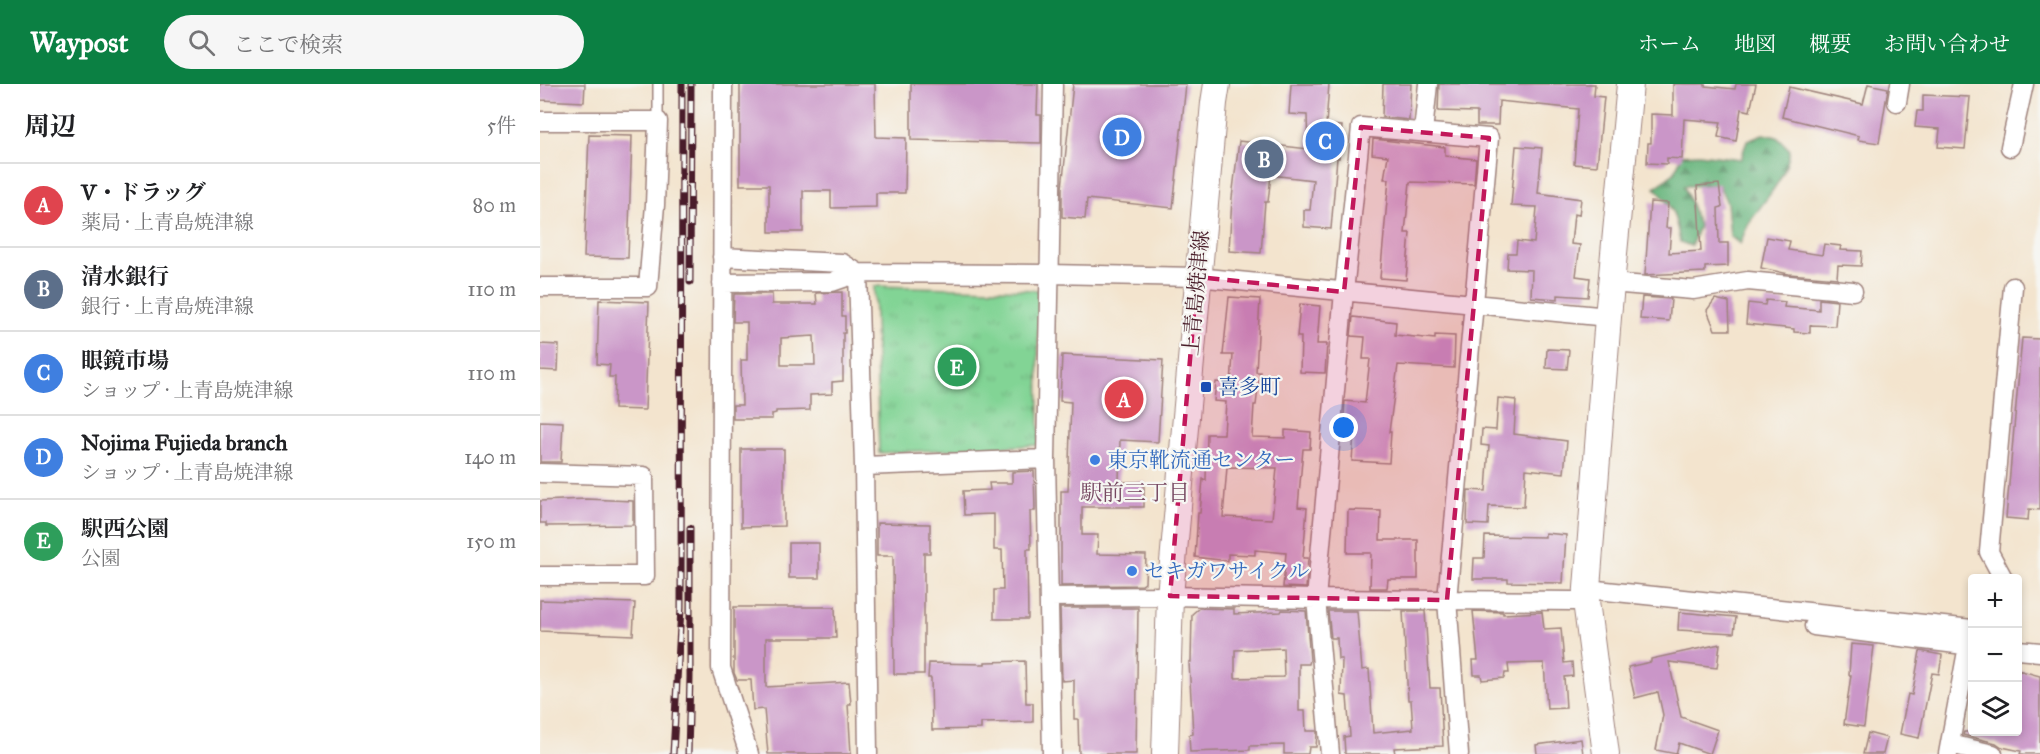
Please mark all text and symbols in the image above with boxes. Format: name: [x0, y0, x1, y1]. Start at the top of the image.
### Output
search box: [164, 15, 584, 69]
text: Waypost: [30, 25, 128, 60]
icon: search: [185, 26, 218, 59]
text: ここで検索: [233, 31, 343, 58]
text: ホーム: [1638, 31, 1701, 57]
text: 地図: [1734, 31, 1776, 57]
text: 概要: [1809, 31, 1851, 57]
text: お問い合わせ: [1884, 31, 2010, 57]
text: 周辺: [24, 110, 76, 142]
text: 5件: [487, 113, 516, 137]
pin: D: [1102, 115, 1142, 160]
pin: C: [1306, 118, 1344, 164]
pin: B: [1244, 136, 1284, 182]
text: V・ドラッグ: [81, 179, 206, 206]
text: A: [37, 193, 50, 217]
text: 80 m: [473, 193, 516, 217]
text: 薬局 · 上青島焼津線: [81, 210, 254, 234]
street label: 上青島焼津線: [1178, 229, 1214, 357]
text: 清水銀行: [81, 263, 169, 290]
text: B: [37, 277, 50, 301]
text: 110 m: [468, 277, 516, 301]
text: 銀行 · 上青島焼津線: [81, 294, 254, 318]
pin: E: [938, 344, 976, 390]
text: 眼鏡市場: [81, 347, 169, 374]
text: C: [37, 361, 50, 385]
text: 110 m: [468, 361, 516, 385]
place label: 喜多町: [1218, 374, 1281, 400]
pin: A: [1104, 376, 1144, 422]
text: ショップ · 上青島焼津線: [81, 378, 294, 402]
marker: 喜多町: [1199, 380, 1213, 394]
your location: [1329, 413, 1358, 442]
text: Nojima Fujieda branch: [81, 429, 287, 456]
text: D: [36, 445, 51, 469]
text: 140 m: [464, 445, 516, 469]
place label: 東京靴流通センター: [1107, 447, 1295, 473]
marker: 東京靴流通センター: [1088, 453, 1102, 467]
text: ショップ · 上青島焼津線: [81, 460, 294, 484]
district label: 駅前三丁目: [1080, 479, 1190, 506]
text: 駅西公園: [81, 515, 169, 542]
text: E: [36, 529, 51, 553]
text: 150 m: [466, 529, 516, 553]
text: 公園: [81, 546, 121, 570]
place label: セキガワサイクル: [1144, 558, 1309, 584]
marker: セキガワサイクル: [1125, 564, 1139, 578]
map controls: [1968, 574, 2022, 736]
button: +: [1968, 574, 2022, 628]
button: −: [1968, 628, 2022, 682]
button: layers: [1968, 682, 2022, 736]

